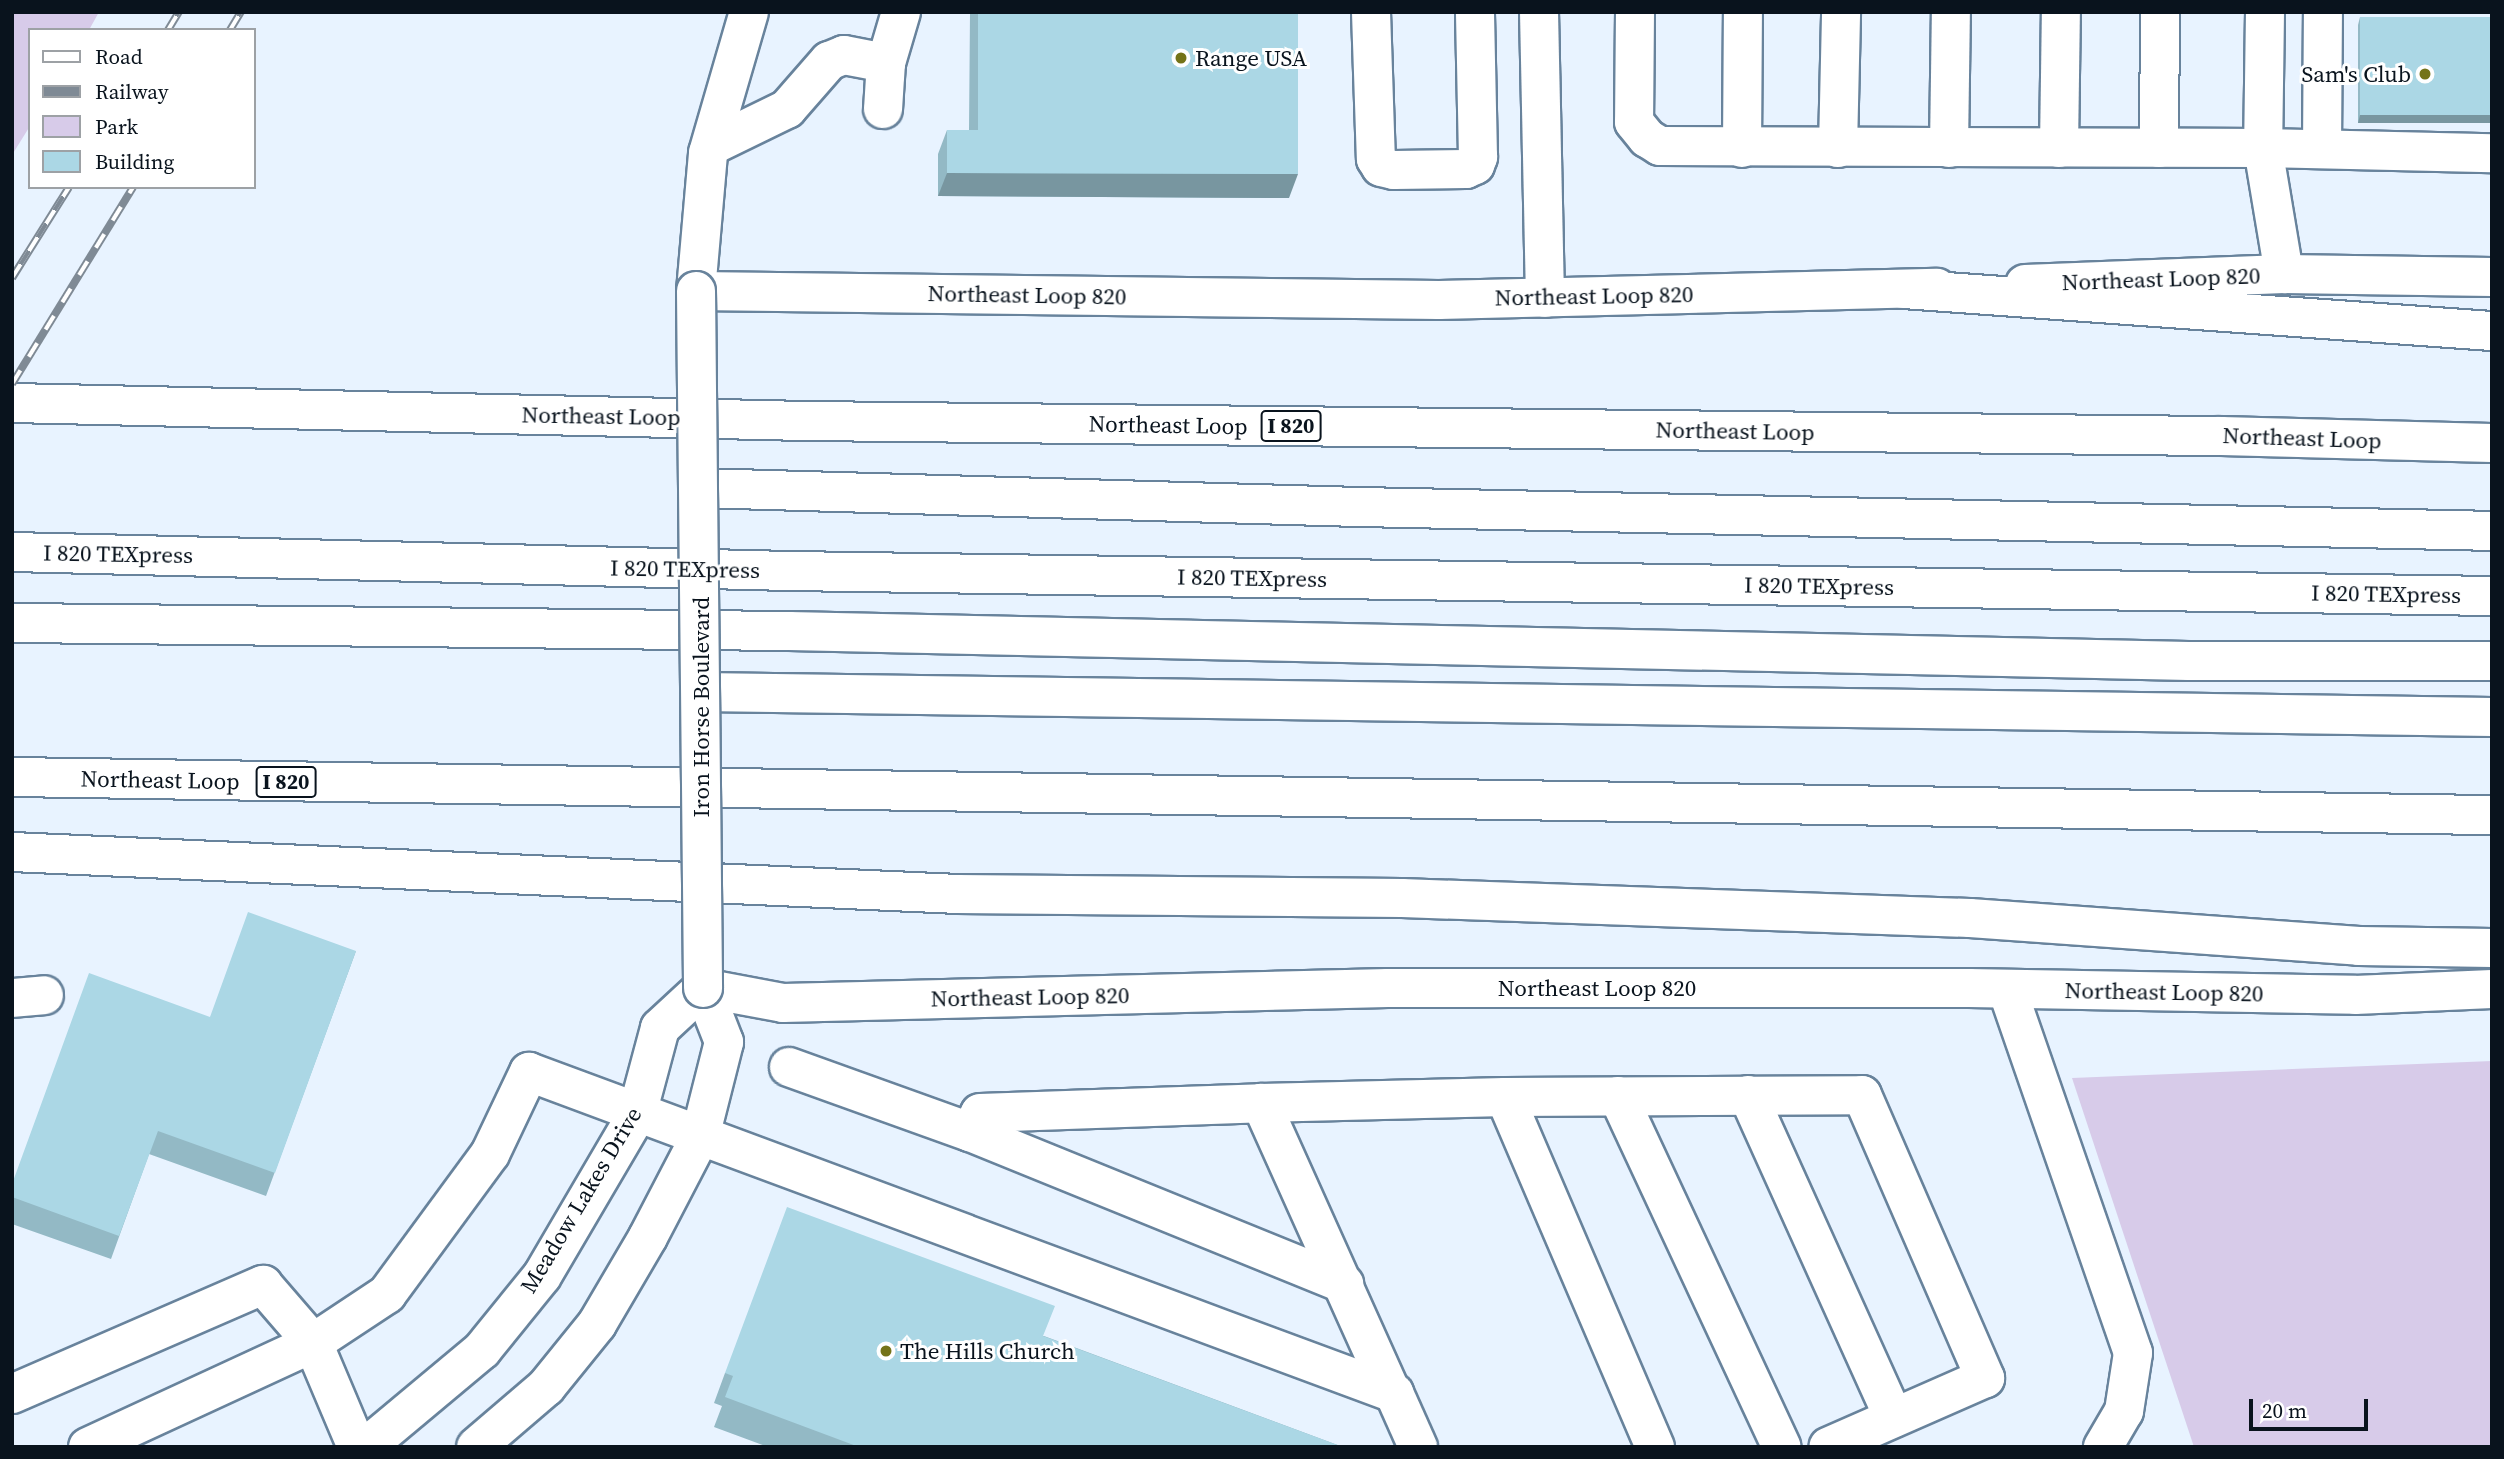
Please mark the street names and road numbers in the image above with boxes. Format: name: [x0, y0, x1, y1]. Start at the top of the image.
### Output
street label: Northeast Loop 820: [2061, 262, 2261, 296]
street label: Northeast Loop 820: [927, 279, 1127, 311]
street label: Northeast Loop 820: [1494, 280, 1694, 312]
street label: Northeast Loop: [521, 401, 681, 431]
road number: I 820: [1260, 408, 1322, 444]
street label: Northeast Loop: [1088, 410, 1248, 440]
street label: Northeast Loop: [1655, 416, 1815, 446]
street label: Northeast Loop: [2222, 421, 2382, 455]
street label: I 820 TEXpress: [43, 539, 193, 569]
street label: I 820 TEXpress: [610, 554, 760, 584]
street label: I 820 TEXpress: [1177, 563, 1327, 593]
street label: I 820 TEXpress: [1744, 571, 1894, 601]
street label: I 820 TEXpress: [2311, 579, 2461, 609]
street label: Iron Horse Boulevard: [687, 597, 715, 817]
road number: I 820: [254, 764, 318, 800]
street label: Northeast Loop: [80, 765, 240, 795]
street label: Northeast Loop 820: [1498, 974, 1696, 1002]
street label: Northeast Loop 820: [2064, 976, 2264, 1008]
street label: Northeast Loop 820: [930, 981, 1130, 1013]
street label: Meadow Lakes Drive: [515, 1102, 647, 1298]

